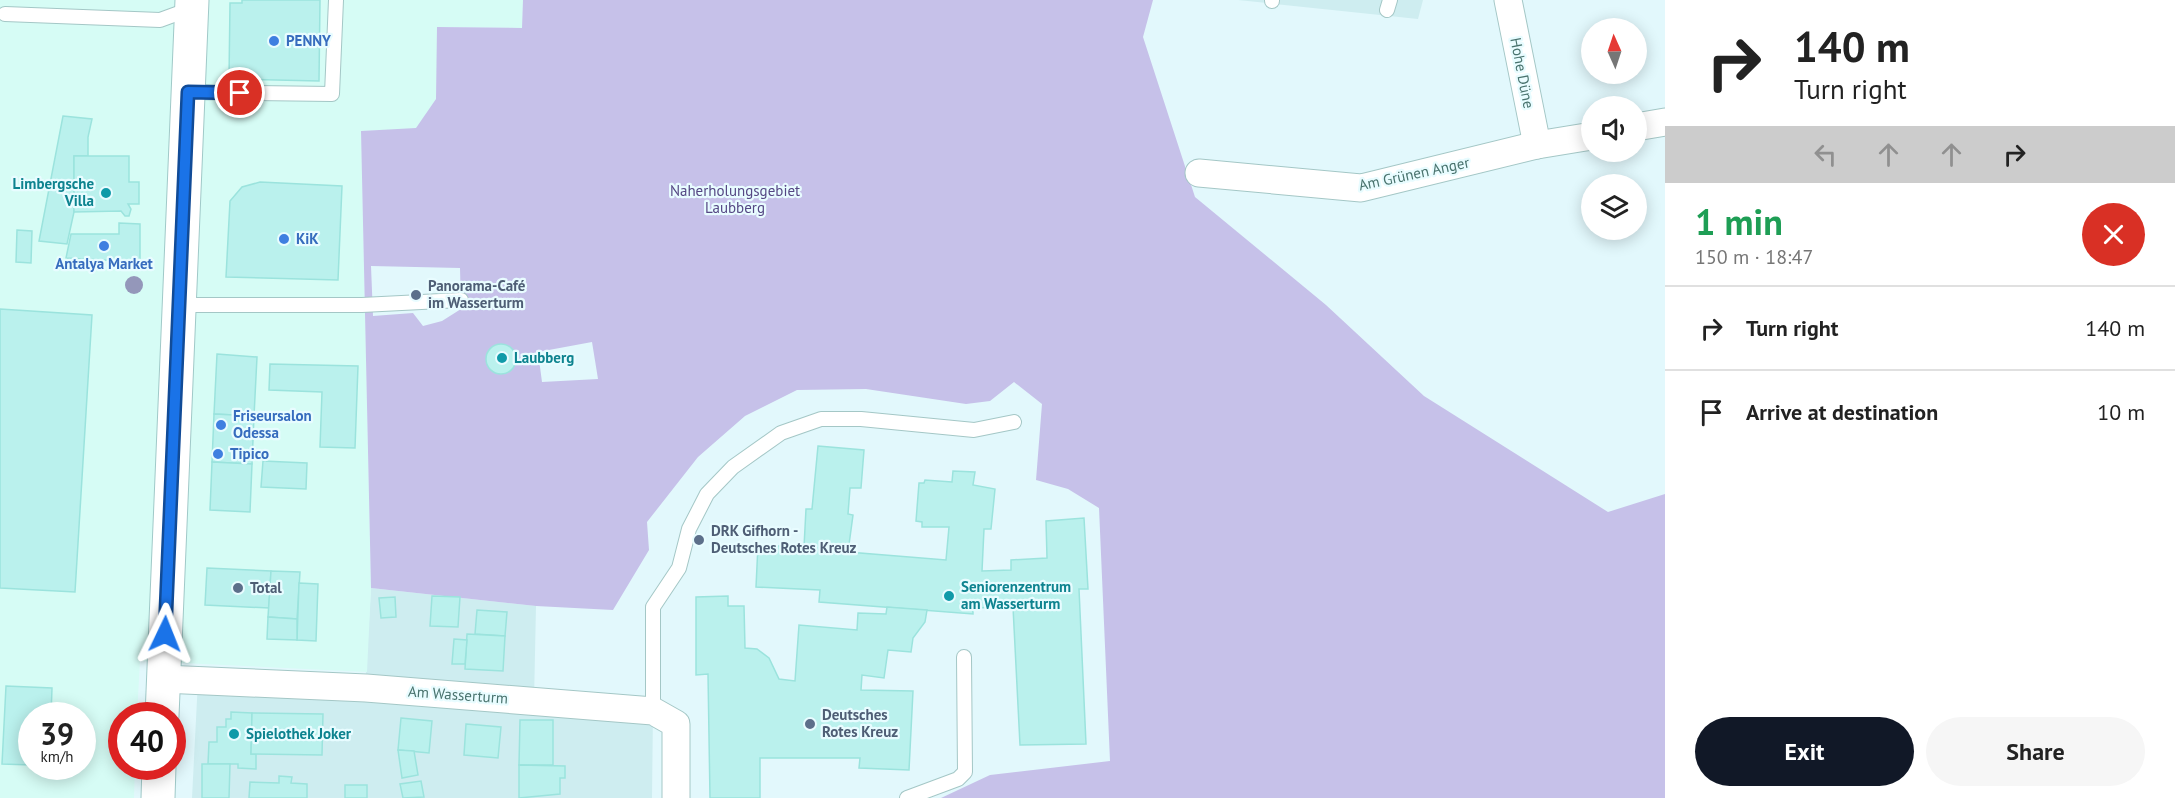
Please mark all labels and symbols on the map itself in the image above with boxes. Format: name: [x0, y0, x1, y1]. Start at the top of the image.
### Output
north arrow: [1581, 18, 1647, 84]
place label: PENNY: [286, 31, 331, 50]
marker: PENNY: [267, 34, 281, 48]
street label: Hohe Düne: [1506, 36, 1539, 110]
pin: [214, 67, 265, 118]
street label: Am Grünen Anger: [1357, 153, 1471, 195]
place label: Limbergsche Villa: [13, 174, 94, 210]
park label: Naherholungsgebiet Laubberg: [670, 181, 800, 217]
marker: Limbergsche Villa: [99, 186, 113, 200]
place label: KiK: [296, 229, 319, 248]
marker: KiK: [277, 232, 291, 246]
marker: Antalya Market: [97, 239, 111, 253]
place label: Antalya Market: [55, 254, 154, 273]
place label: Panorama-Café im Wasserturm: [428, 276, 526, 312]
marker: Panorama-Café im Wasserturm: [409, 288, 423, 302]
place label: Laubberg: [514, 348, 574, 367]
marker: Laubberg: [495, 351, 509, 365]
place label: Friseursalon Odessa: [233, 406, 312, 442]
marker: Friseursalon Odessa: [214, 418, 228, 432]
place label: Tipico: [230, 444, 269, 463]
marker: Tipico: [211, 447, 225, 461]
place label: DRK Gifhorn - Deutsches Rotes Kreuz: [711, 521, 857, 557]
marker: DRK Gifhorn - Deutsches Rotes Kreuz: [692, 533, 706, 547]
place label: Seniorenzentrum am Wasserturm: [961, 577, 1071, 613]
place label: Total: [250, 578, 282, 597]
marker: Total: [231, 581, 245, 595]
marker: Seniorenzentrum am Wasserturm: [942, 589, 956, 603]
position arrow: [133, 602, 197, 666]
street label: Am Wasserturm: [407, 682, 509, 707]
speed limit sign: 40: [108, 702, 186, 780]
place label: Deutsches Rotes Kreuz: [822, 705, 898, 741]
marker: Deutsches Rotes Kreuz: [803, 717, 817, 731]
place label: Spielothek Joker: [246, 724, 352, 743]
marker: Spielothek Joker: [227, 727, 241, 741]

